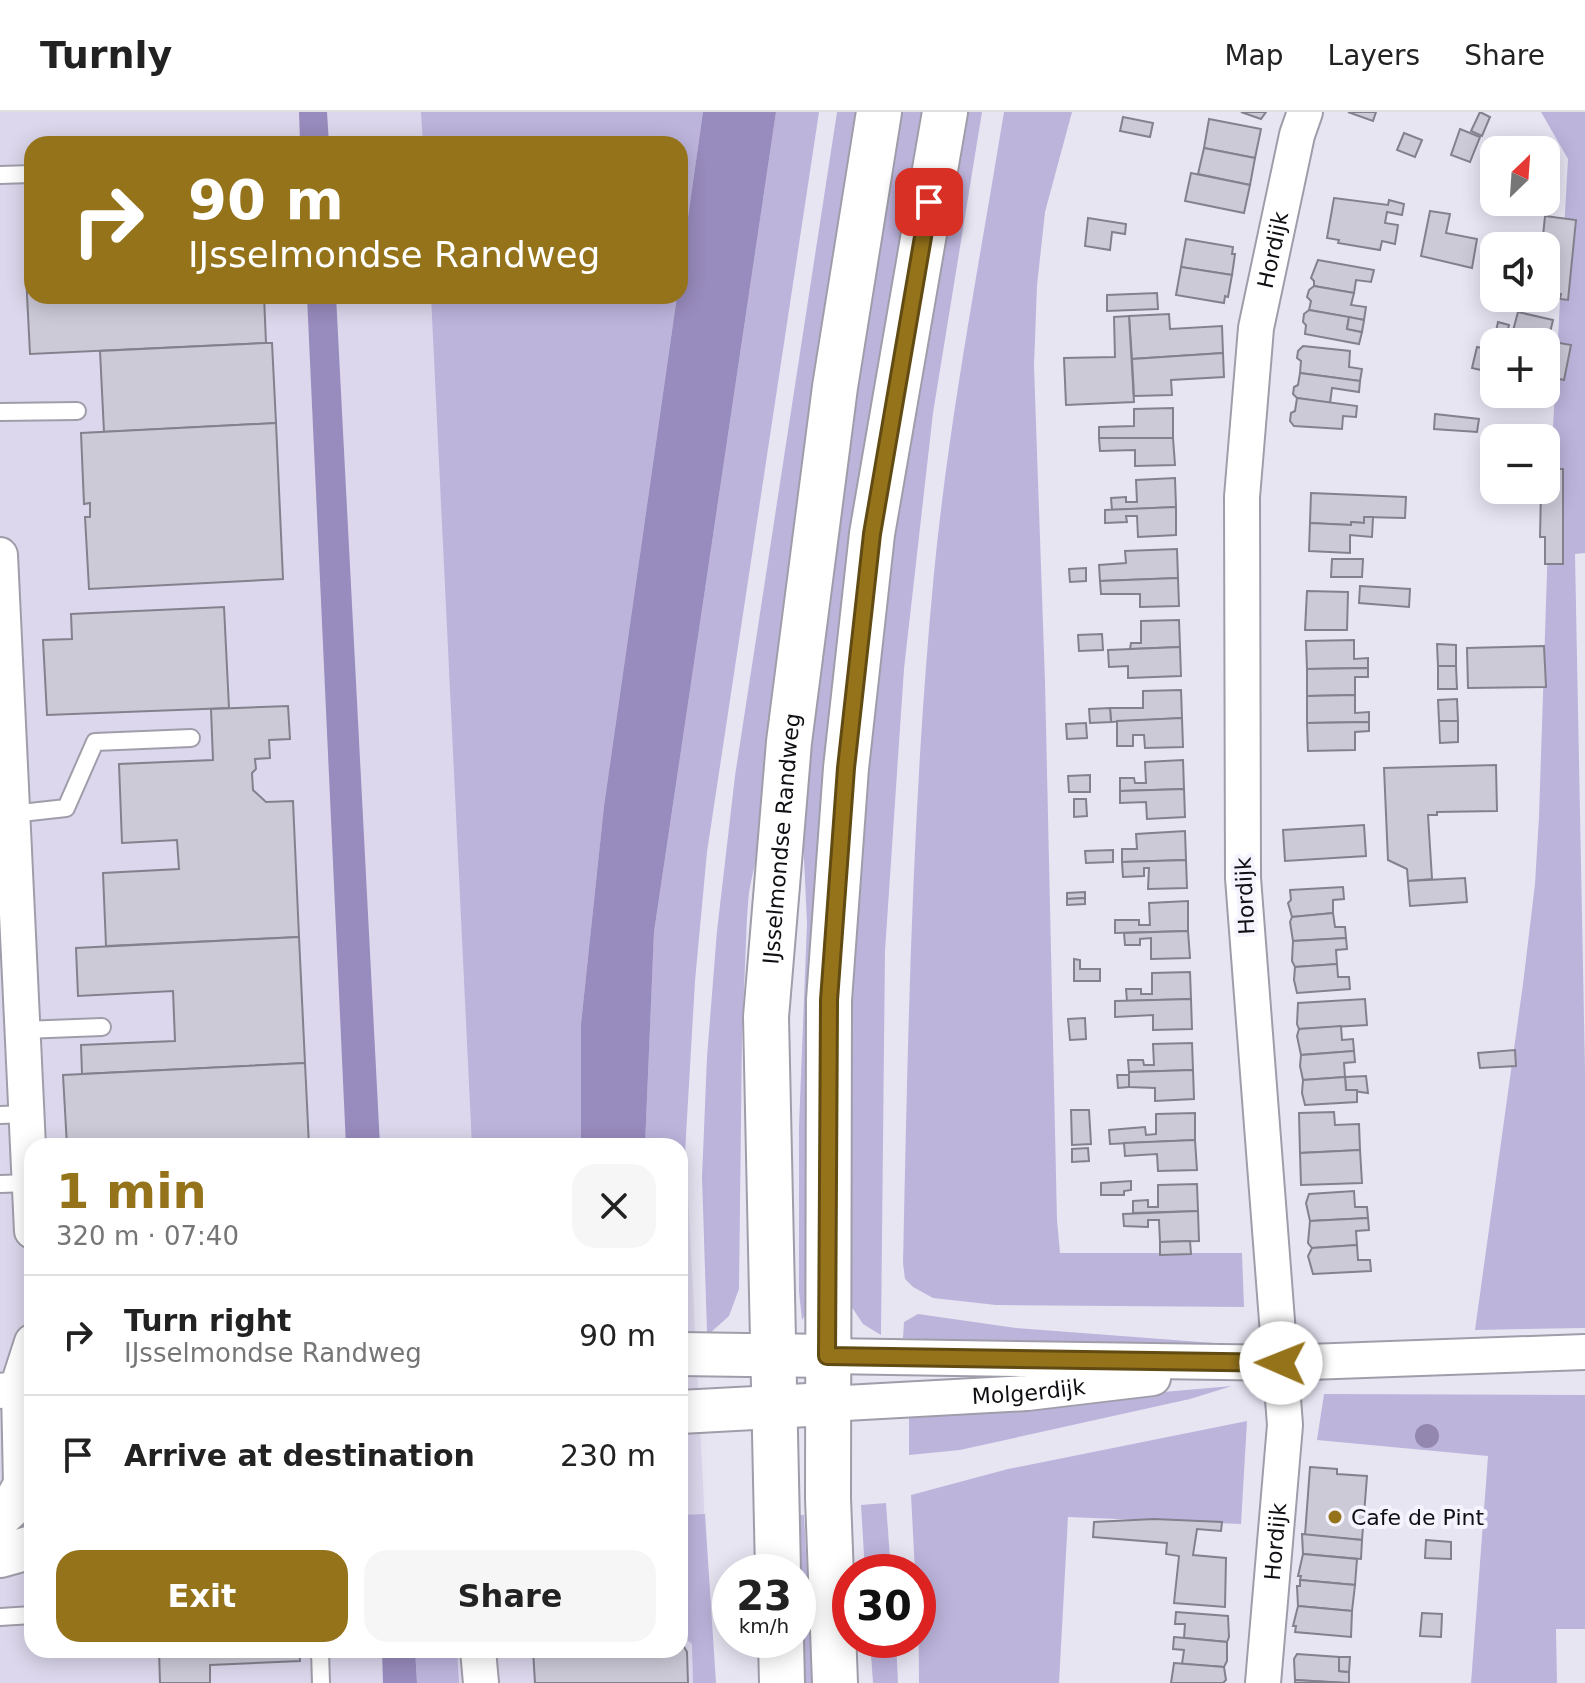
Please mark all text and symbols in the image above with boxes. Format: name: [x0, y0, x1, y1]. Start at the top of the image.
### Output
text: Turnly: [40, 33, 172, 77]
text: Map: [1224, 39, 1284, 72]
text: Layers: [1328, 39, 1420, 72]
text: Share: [1464, 39, 1545, 72]
north arrow: [1480, 136, 1560, 216]
map controls: [1480, 136, 1560, 504]
text: 90 m: [188, 167, 344, 232]
icon: right: [56, 168, 160, 272]
pin: [895, 168, 963, 236]
icon: arrive: [907, 180, 951, 224]
street label: Hordijk: [1252, 209, 1293, 290]
button: sound: [1480, 232, 1560, 312]
text: IJsselmondse Randweg: [188, 234, 600, 275]
button: +: [1480, 328, 1560, 408]
button: −: [1480, 424, 1560, 504]
street label: IJsselmondse Randweg: [758, 712, 805, 965]
street label: Hordijk: [1230, 856, 1260, 935]
text: 1 min: [56, 1163, 207, 1219]
button: close: [572, 1164, 656, 1248]
text: 320 m · 07:40: [56, 1221, 239, 1251]
text: Turn right: [124, 1303, 291, 1338]
icon: right: [56, 1313, 100, 1357]
text: 90 m: [579, 1318, 656, 1353]
position arrow: [1239, 1321, 1323, 1405]
text: IJsselmondse Randweg: [124, 1338, 422, 1368]
street label: Molgerdijk: [971, 1374, 1087, 1409]
icon: arrive: [56, 1433, 100, 1477]
text: Arrive at destination: [124, 1438, 475, 1473]
text: 230 m: [560, 1438, 656, 1473]
street label: Hordijk: [1259, 1502, 1291, 1581]
place label: Cafe de Pint: [1351, 1505, 1484, 1530]
marker: Cafe de Pint: [1326, 1508, 1344, 1526]
button: Exit: [56, 1550, 348, 1642]
button: Share: [364, 1550, 656, 1642]
speed limit sign: 30: [832, 1554, 936, 1658]
text: 23: [736, 1573, 792, 1619]
text: km/h: [739, 1614, 789, 1638]

